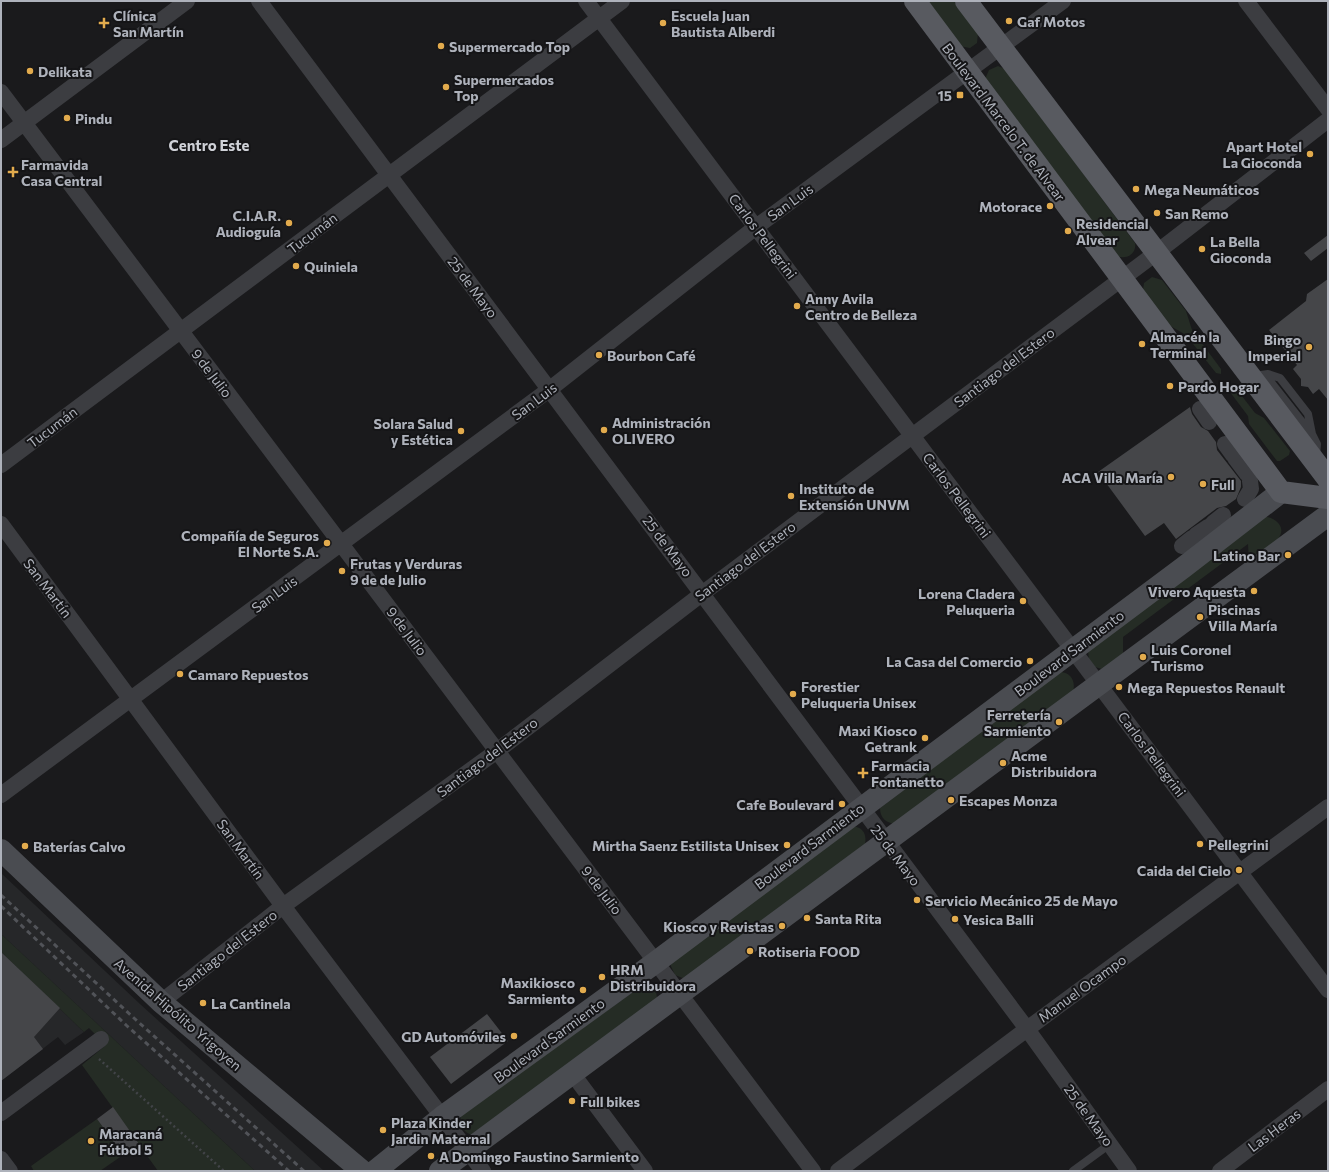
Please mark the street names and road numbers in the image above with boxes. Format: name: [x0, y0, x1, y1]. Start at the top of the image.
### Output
street label: Boulevard Marcelo T. de Alvear: [939, 39, 1069, 205]
street label: San Luis: [764, 180, 816, 224]
street label: Carlos Pellegrini: [725, 190, 801, 282]
street label: Tucumán: [284, 209, 340, 257]
street label: 25 de Mayo: [444, 253, 502, 321]
street label: Santiago del Estero: [950, 324, 1058, 410]
street label: 9 de Julio: [188, 345, 236, 401]
street label: San Luis: [508, 379, 560, 423]
street label: Tucumán: [24, 403, 80, 451]
street label: Carlos Pellegrini: [919, 449, 995, 541]
street label: 25 de Mayo: [639, 512, 697, 580]
street label: Santiago del Estero: [691, 518, 799, 604]
street label: San Martín: [20, 555, 76, 621]
street label: San Luis: [248, 572, 300, 616]
street label: 9 de Julio: [383, 603, 431, 659]
street label: Boulevard Sarmiento: [1011, 606, 1127, 700]
street label: Carlos Pellegrini: [1114, 708, 1190, 800]
street label: Santiago del Estero: [433, 714, 541, 800]
street label: Boulevard Sarmiento: [751, 799, 867, 893]
street label: San Martín: [214, 816, 268, 882]
street label: 25 de Mayo: [867, 821, 925, 889]
street label: 9 de Julio: [578, 862, 626, 918]
street label: Santiago del Estero: [174, 906, 280, 994]
street label: Manuel Ocampo: [1035, 950, 1129, 1026]
street label: Avenida Hipólito Yrigoyen: [111, 954, 245, 1074]
street label: Boulevard Sarmiento: [490, 994, 608, 1086]
street label: 25 de Mayo: [1061, 1081, 1117, 1149]
street label: Las Heras: [1244, 1105, 1304, 1155]

